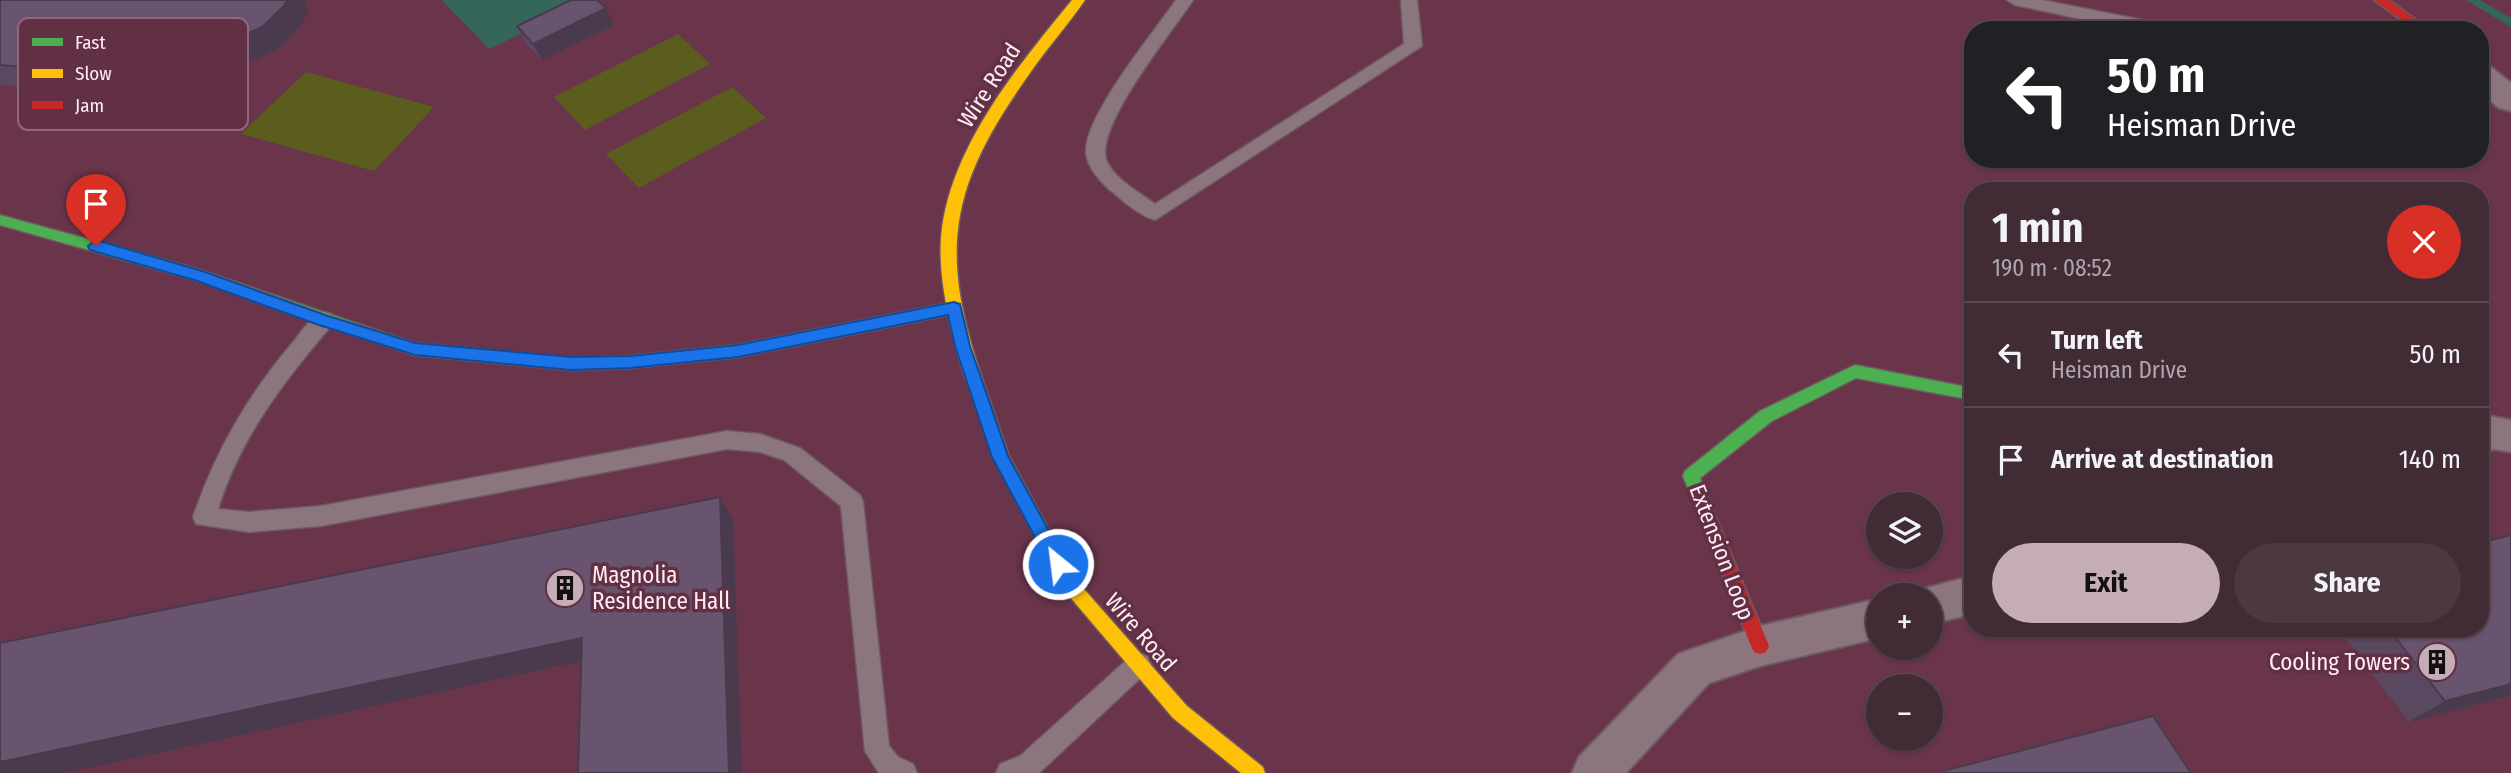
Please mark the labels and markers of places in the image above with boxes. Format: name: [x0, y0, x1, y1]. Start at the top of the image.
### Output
pin: [66, 174, 126, 246]
place label: Magnolia Residence Hall: [592, 561, 730, 615]
building icon: Magnolia Residence Hall: [544, 567, 586, 609]
building icon: Cooling Towers: [2416, 641, 2458, 683]
place label: Cooling Towers: [2269, 648, 2410, 676]

